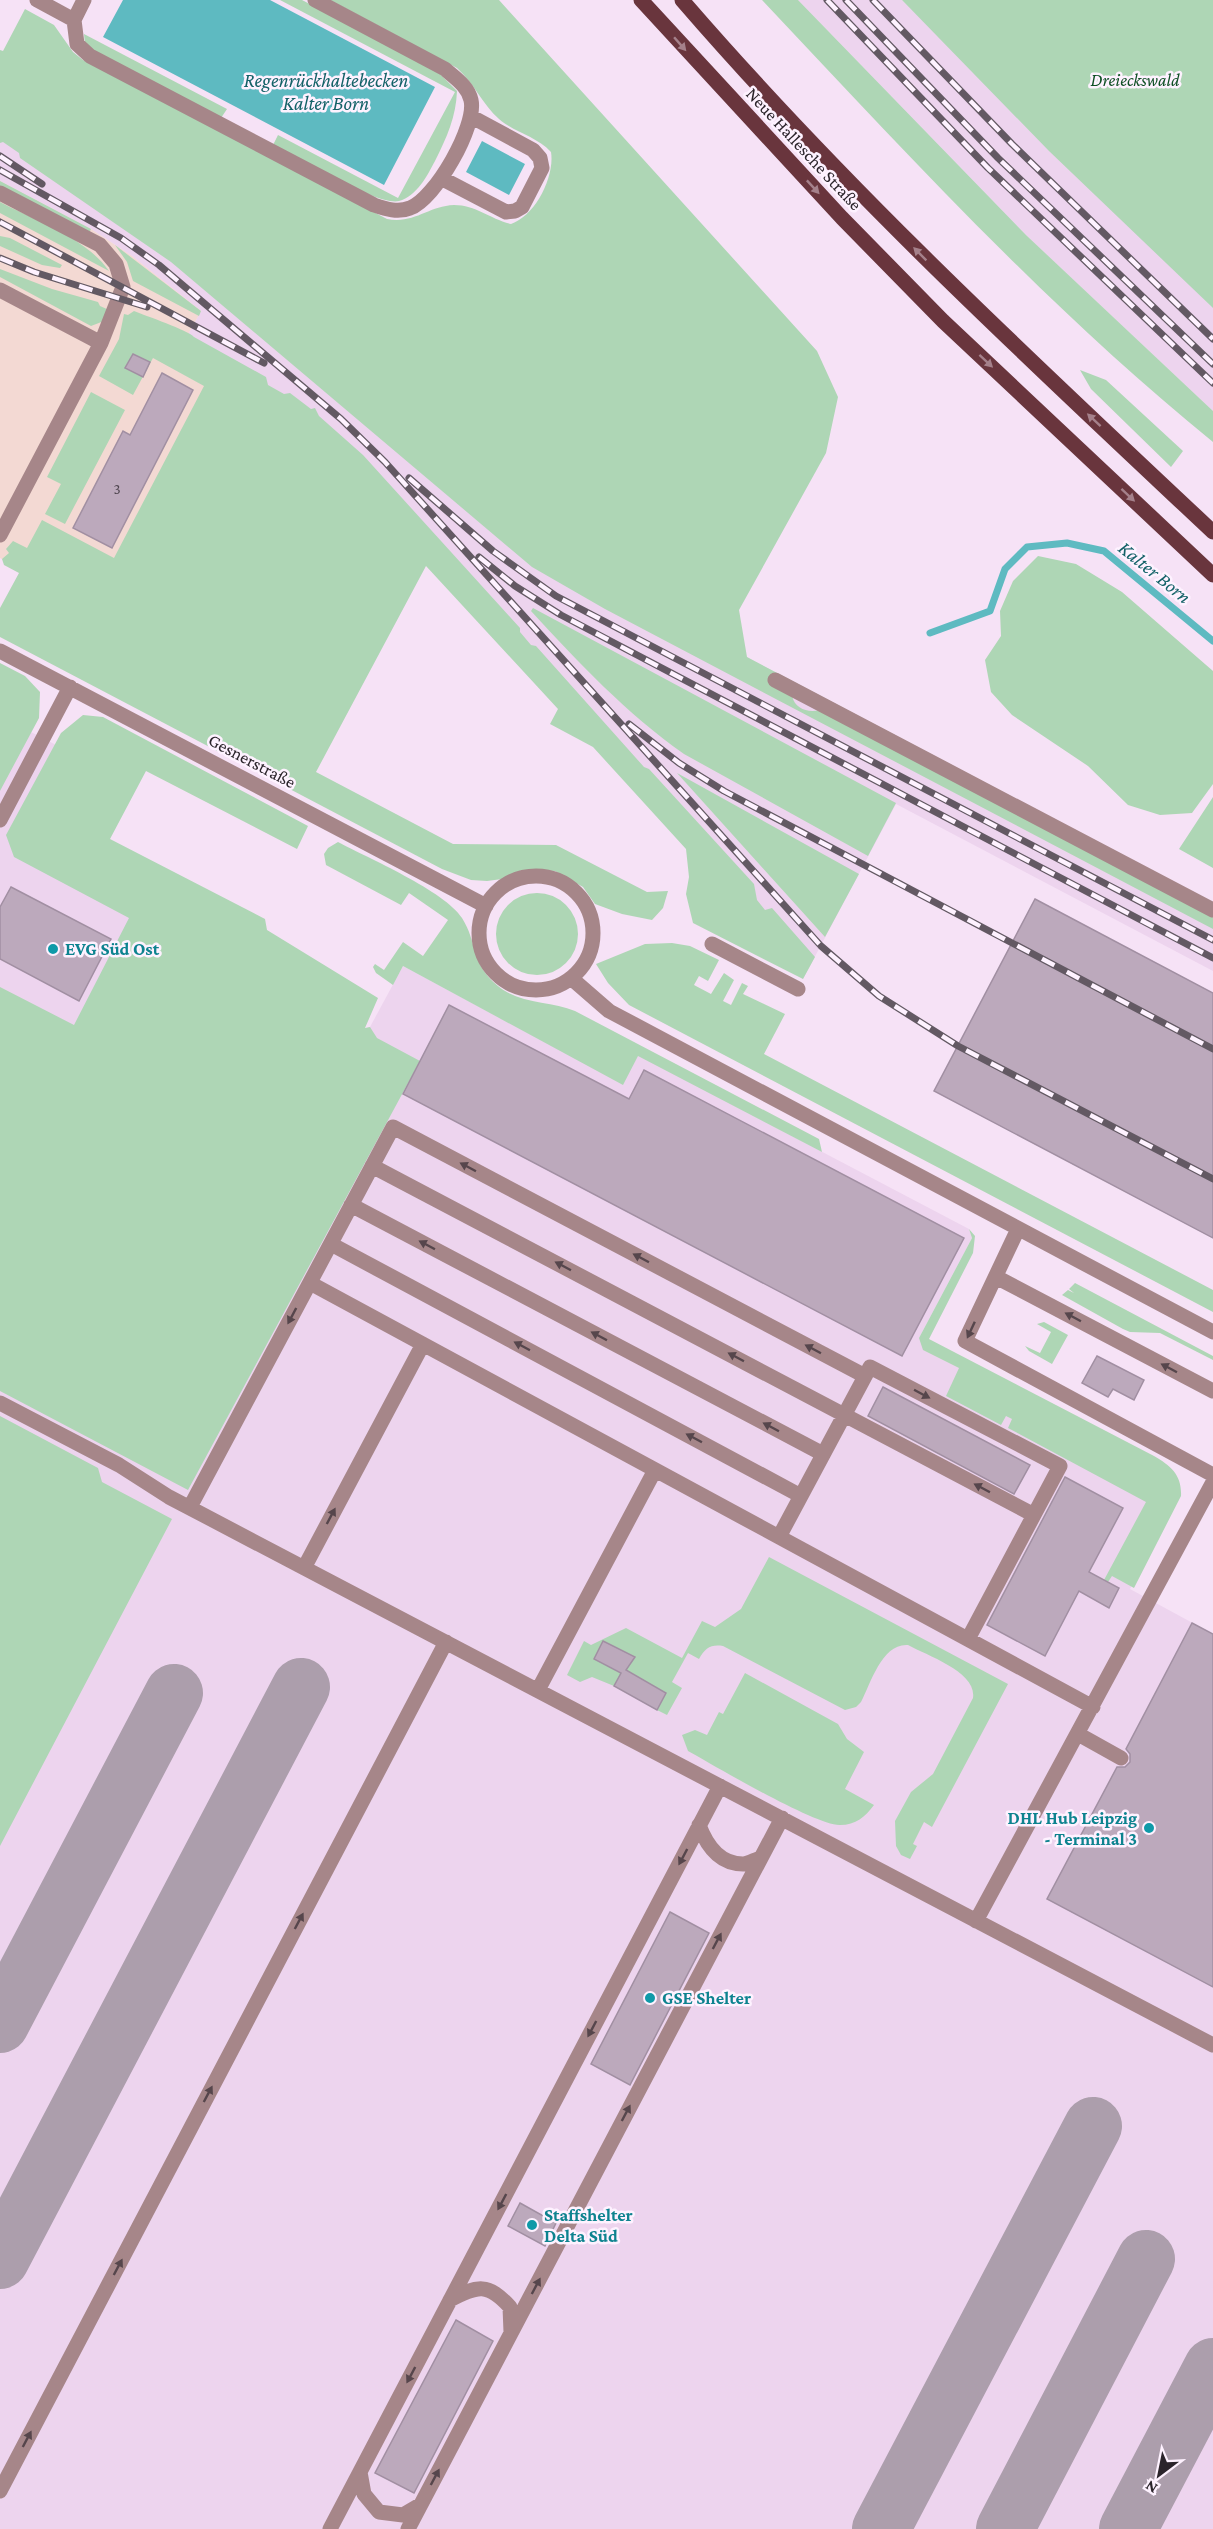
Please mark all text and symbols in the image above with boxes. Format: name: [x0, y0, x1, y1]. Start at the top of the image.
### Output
one-way arrow: [673, 36, 686, 51]
water label: Regenrückhaltebecken Kalter Born: [244, 69, 408, 114]
park label: Dreieckswald: [1091, 70, 1180, 90]
street label: Neue Hallesche Straße: [742, 84, 866, 214]
one-way arrow: [805, 179, 819, 193]
one-way arrow: [914, 248, 928, 262]
one-way arrow: [978, 354, 993, 367]
one-way arrow: [1086, 413, 1101, 427]
house number: 3: [113, 481, 121, 497]
one-way arrow: [1120, 488, 1135, 502]
water label: Kalter Born: [1115, 536, 1195, 608]
street label: Gesnerstraße: [205, 730, 299, 792]
place label: EVG Süd Ost: [65, 939, 160, 959]
marker: EVG Süd Ost: [46, 942, 60, 956]
one-way arrow: [460, 1162, 477, 1172]
one-way arrow: [418, 1240, 435, 1250]
one-way arrow: [632, 1253, 649, 1263]
one-way arrow: [554, 1261, 571, 1271]
one-way arrow: [287, 1308, 297, 1325]
one-way arrow: [1064, 1312, 1081, 1322]
one-way arrow: [966, 1321, 975, 1338]
one-way arrow: [590, 1331, 607, 1341]
one-way arrow: [513, 1341, 530, 1351]
one-way arrow: [805, 1344, 822, 1354]
one-way arrow: [727, 1352, 744, 1362]
one-way arrow: [1160, 1363, 1177, 1373]
one-way arrow: [914, 1389, 931, 1399]
one-way arrow: [763, 1422, 780, 1432]
one-way arrow: [685, 1433, 702, 1443]
one-way arrow: [974, 1483, 991, 1493]
one-way arrow: [326, 1507, 336, 1524]
place label: DHL Hub Leipzig - Terminal 3: [1008, 1808, 1137, 1849]
marker: DHL Hub Leipzig - Terminal 3: [1142, 1821, 1156, 1835]
one-way arrow: [678, 1848, 688, 1865]
one-way arrow: [294, 1913, 304, 1930]
one-way arrow: [712, 1932, 722, 1949]
place label: GSE Shelter: [662, 1988, 751, 2008]
marker: GSE Shelter: [643, 1991, 657, 2005]
one-way arrow: [587, 2021, 597, 2038]
one-way arrow: [203, 2085, 213, 2102]
one-way arrow: [621, 2105, 631, 2122]
one-way arrow: [497, 2194, 507, 2211]
place label: Staffshelter Delta Süd: [544, 2205, 633, 2246]
marker: Staffshelter Delta Süd: [525, 2218, 539, 2232]
one-way arrow: [113, 2258, 123, 2275]
one-way arrow: [530, 2277, 540, 2295]
one-way arrow: [406, 2366, 416, 2383]
one-way arrow: [22, 2431, 32, 2448]
north arrow: [1129, 2445, 1189, 2505]
one-way arrow: [430, 2469, 440, 2486]
text: N: [1142, 2477, 1160, 2497]

